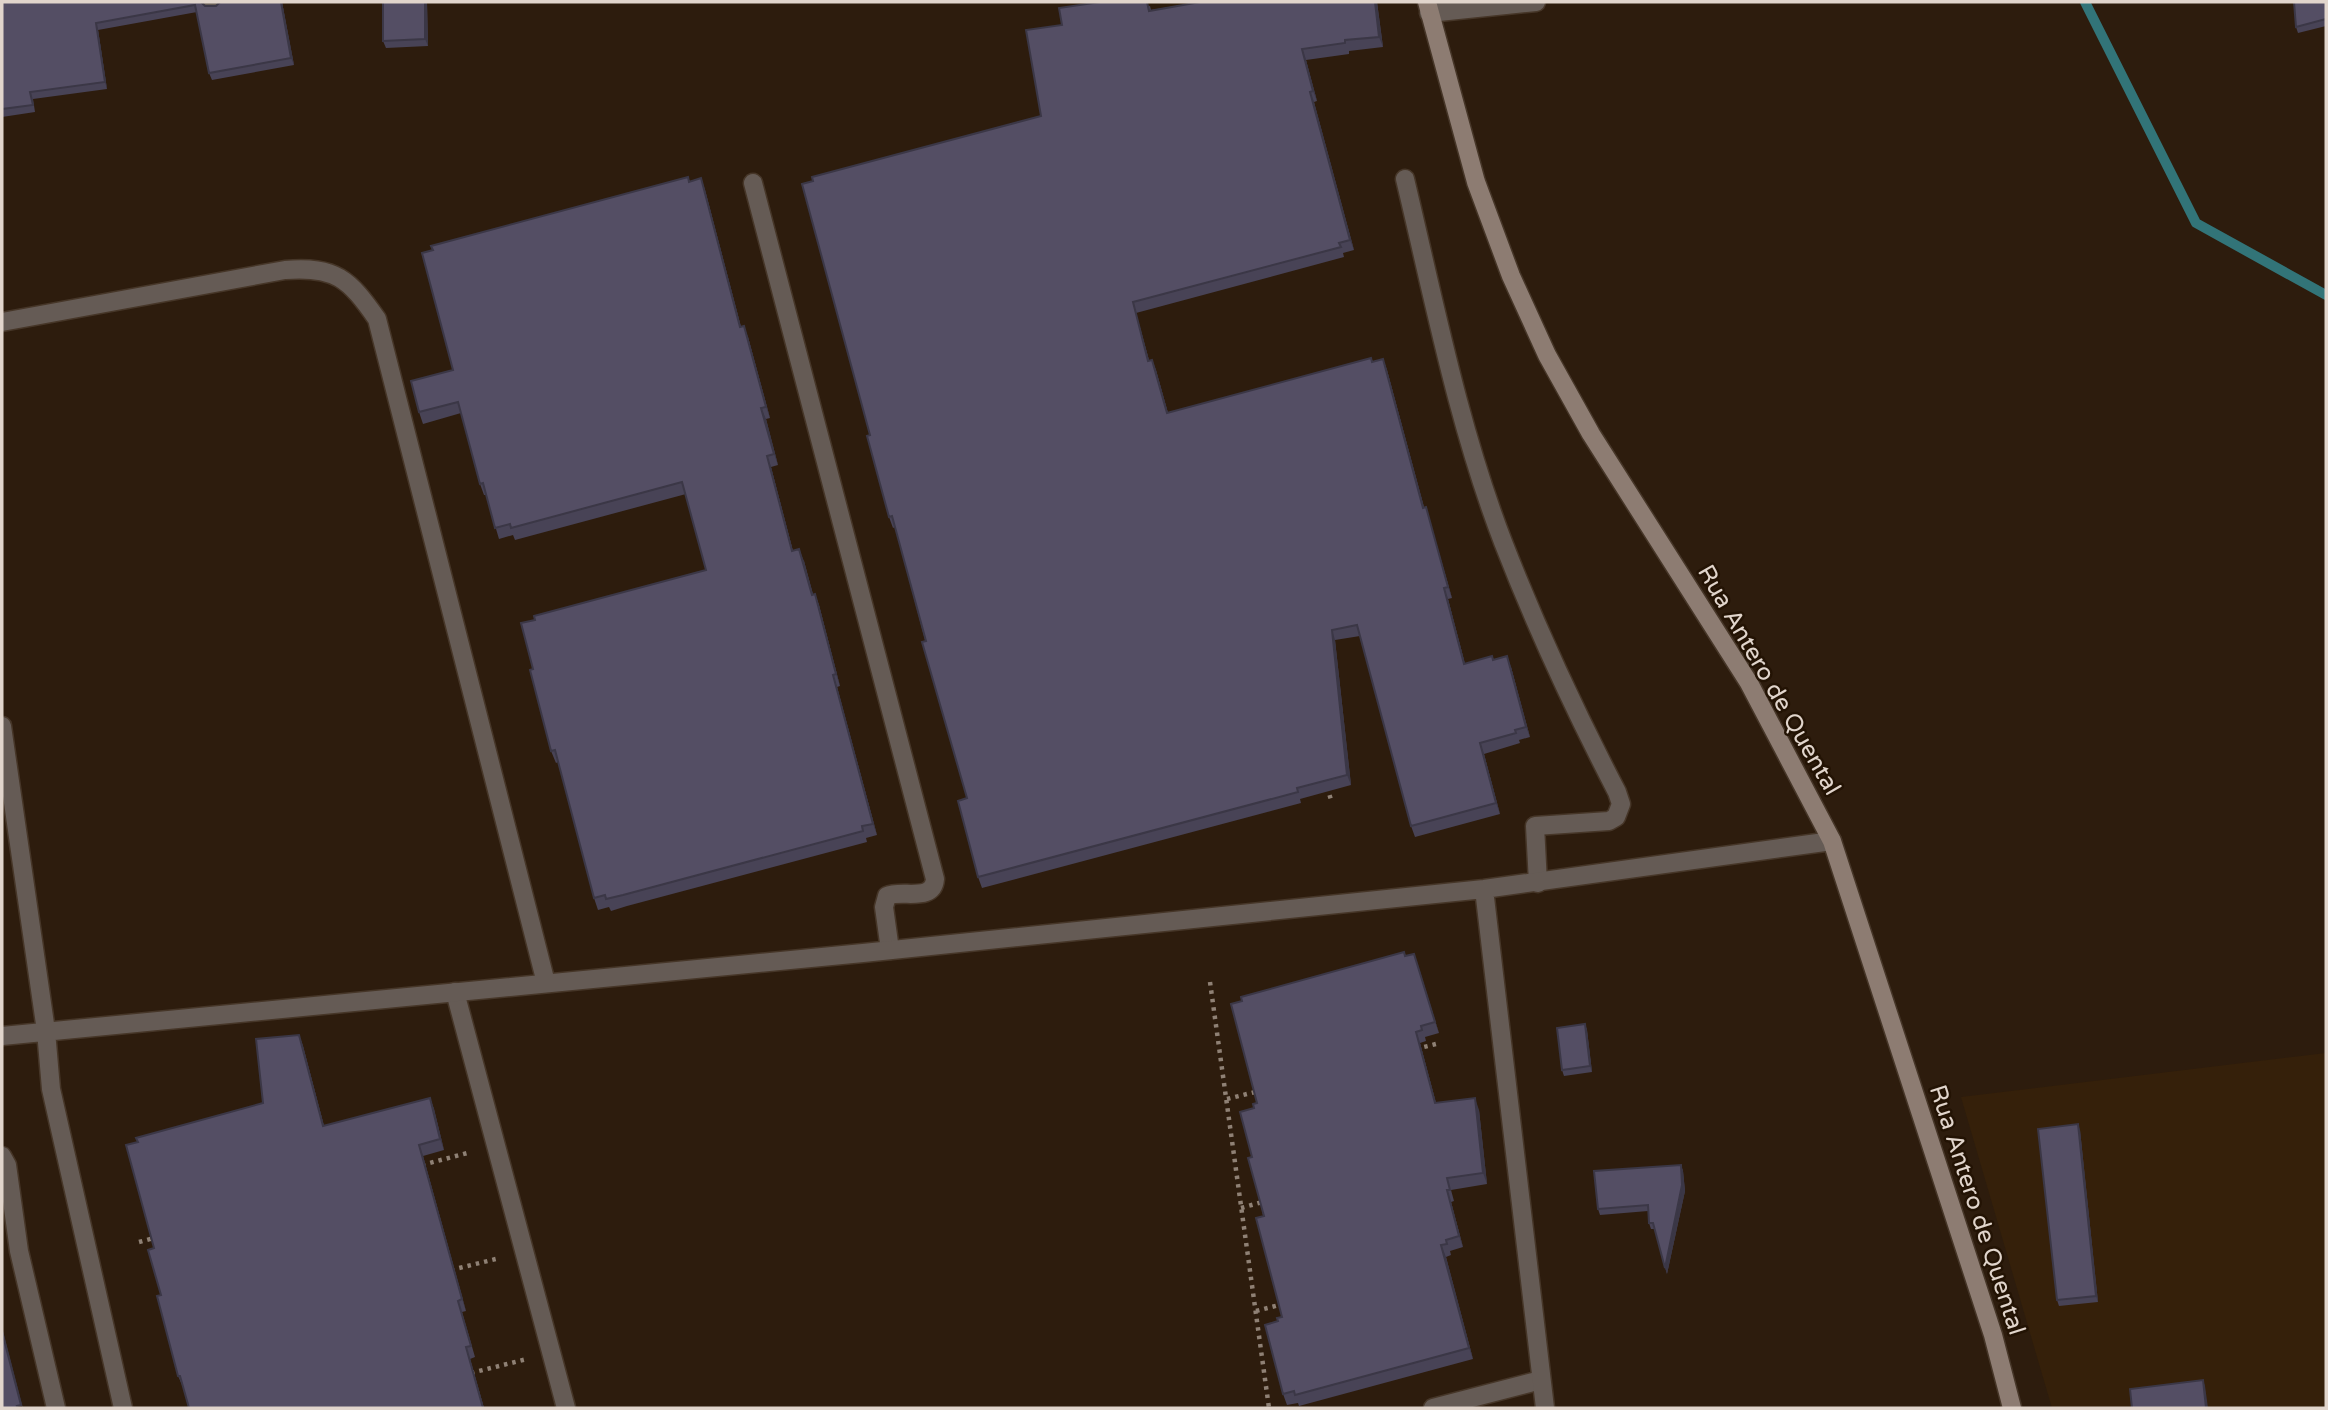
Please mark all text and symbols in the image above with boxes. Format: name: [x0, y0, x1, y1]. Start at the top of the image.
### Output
street label: Rua Antero de Quental: [1691, 560, 1847, 800]
street label: Rua Antero de Quental: [1923, 1081, 2031, 1339]

